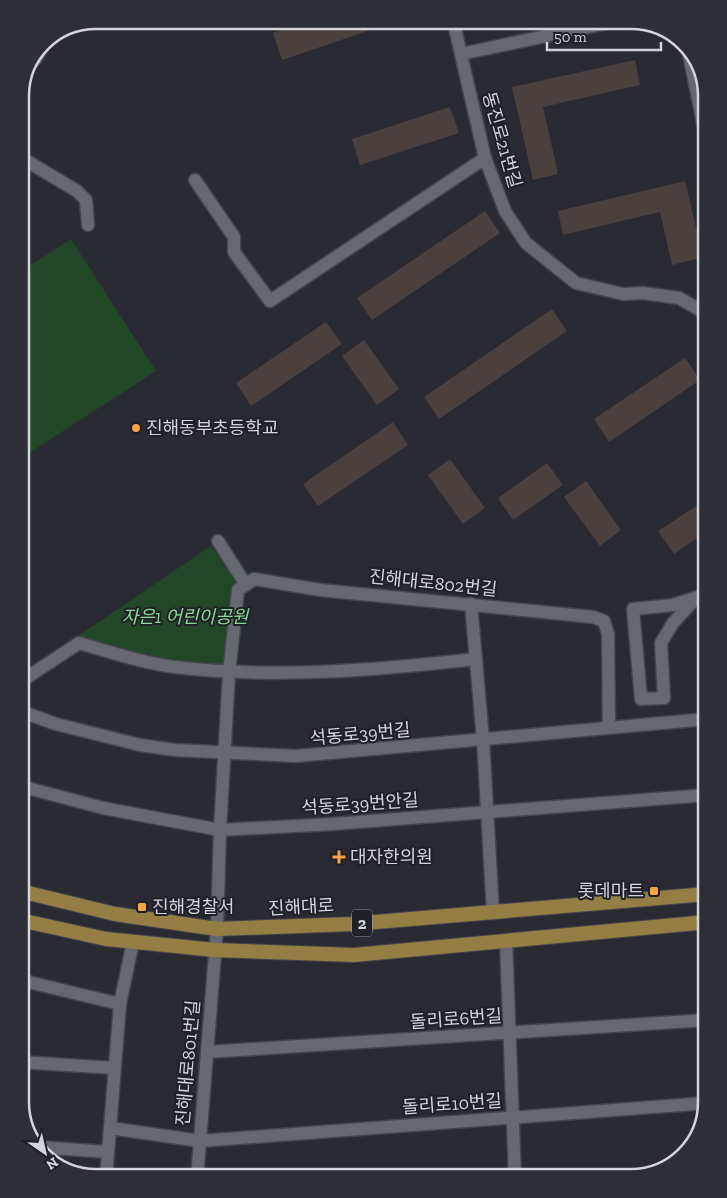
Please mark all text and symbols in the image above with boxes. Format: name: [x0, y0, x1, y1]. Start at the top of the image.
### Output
scale bar: [547, 20, 661, 52]
text: 50 m: [554, 28, 587, 46]
street label: 동진로21번길: [478, 89, 526, 191]
place label: 진해동부초등학교: [146, 417, 278, 439]
marker: 진해동부초등학교: [130, 422, 142, 434]
street label: 진해대로802번길: [368, 565, 498, 601]
park label: 자은1 어린이공원: [122, 606, 250, 628]
street label: 석동로39번길: [309, 719, 411, 749]
street label: 석동로39번안길: [301, 789, 419, 819]
place label: 대자한의원: [350, 846, 433, 868]
marker: 대자한의원: [332, 850, 346, 864]
place label: 롯데마트: [578, 880, 644, 902]
marker: 롯데마트: [648, 885, 660, 897]
street label: 진해대로: [267, 894, 335, 920]
place label: 진해경찰서: [152, 896, 235, 918]
marker: 진해경찰서: [136, 901, 148, 913]
road number: 2: [352, 910, 372, 936]
street label: 진해대로801번길: [172, 999, 204, 1127]
street label: 돌리로6번길: [409, 1005, 503, 1033]
street label: 돌리로10번길: [401, 1090, 503, 1118]
north arrow: [20, 1128, 70, 1178]
text: N: [43, 1153, 61, 1174]

